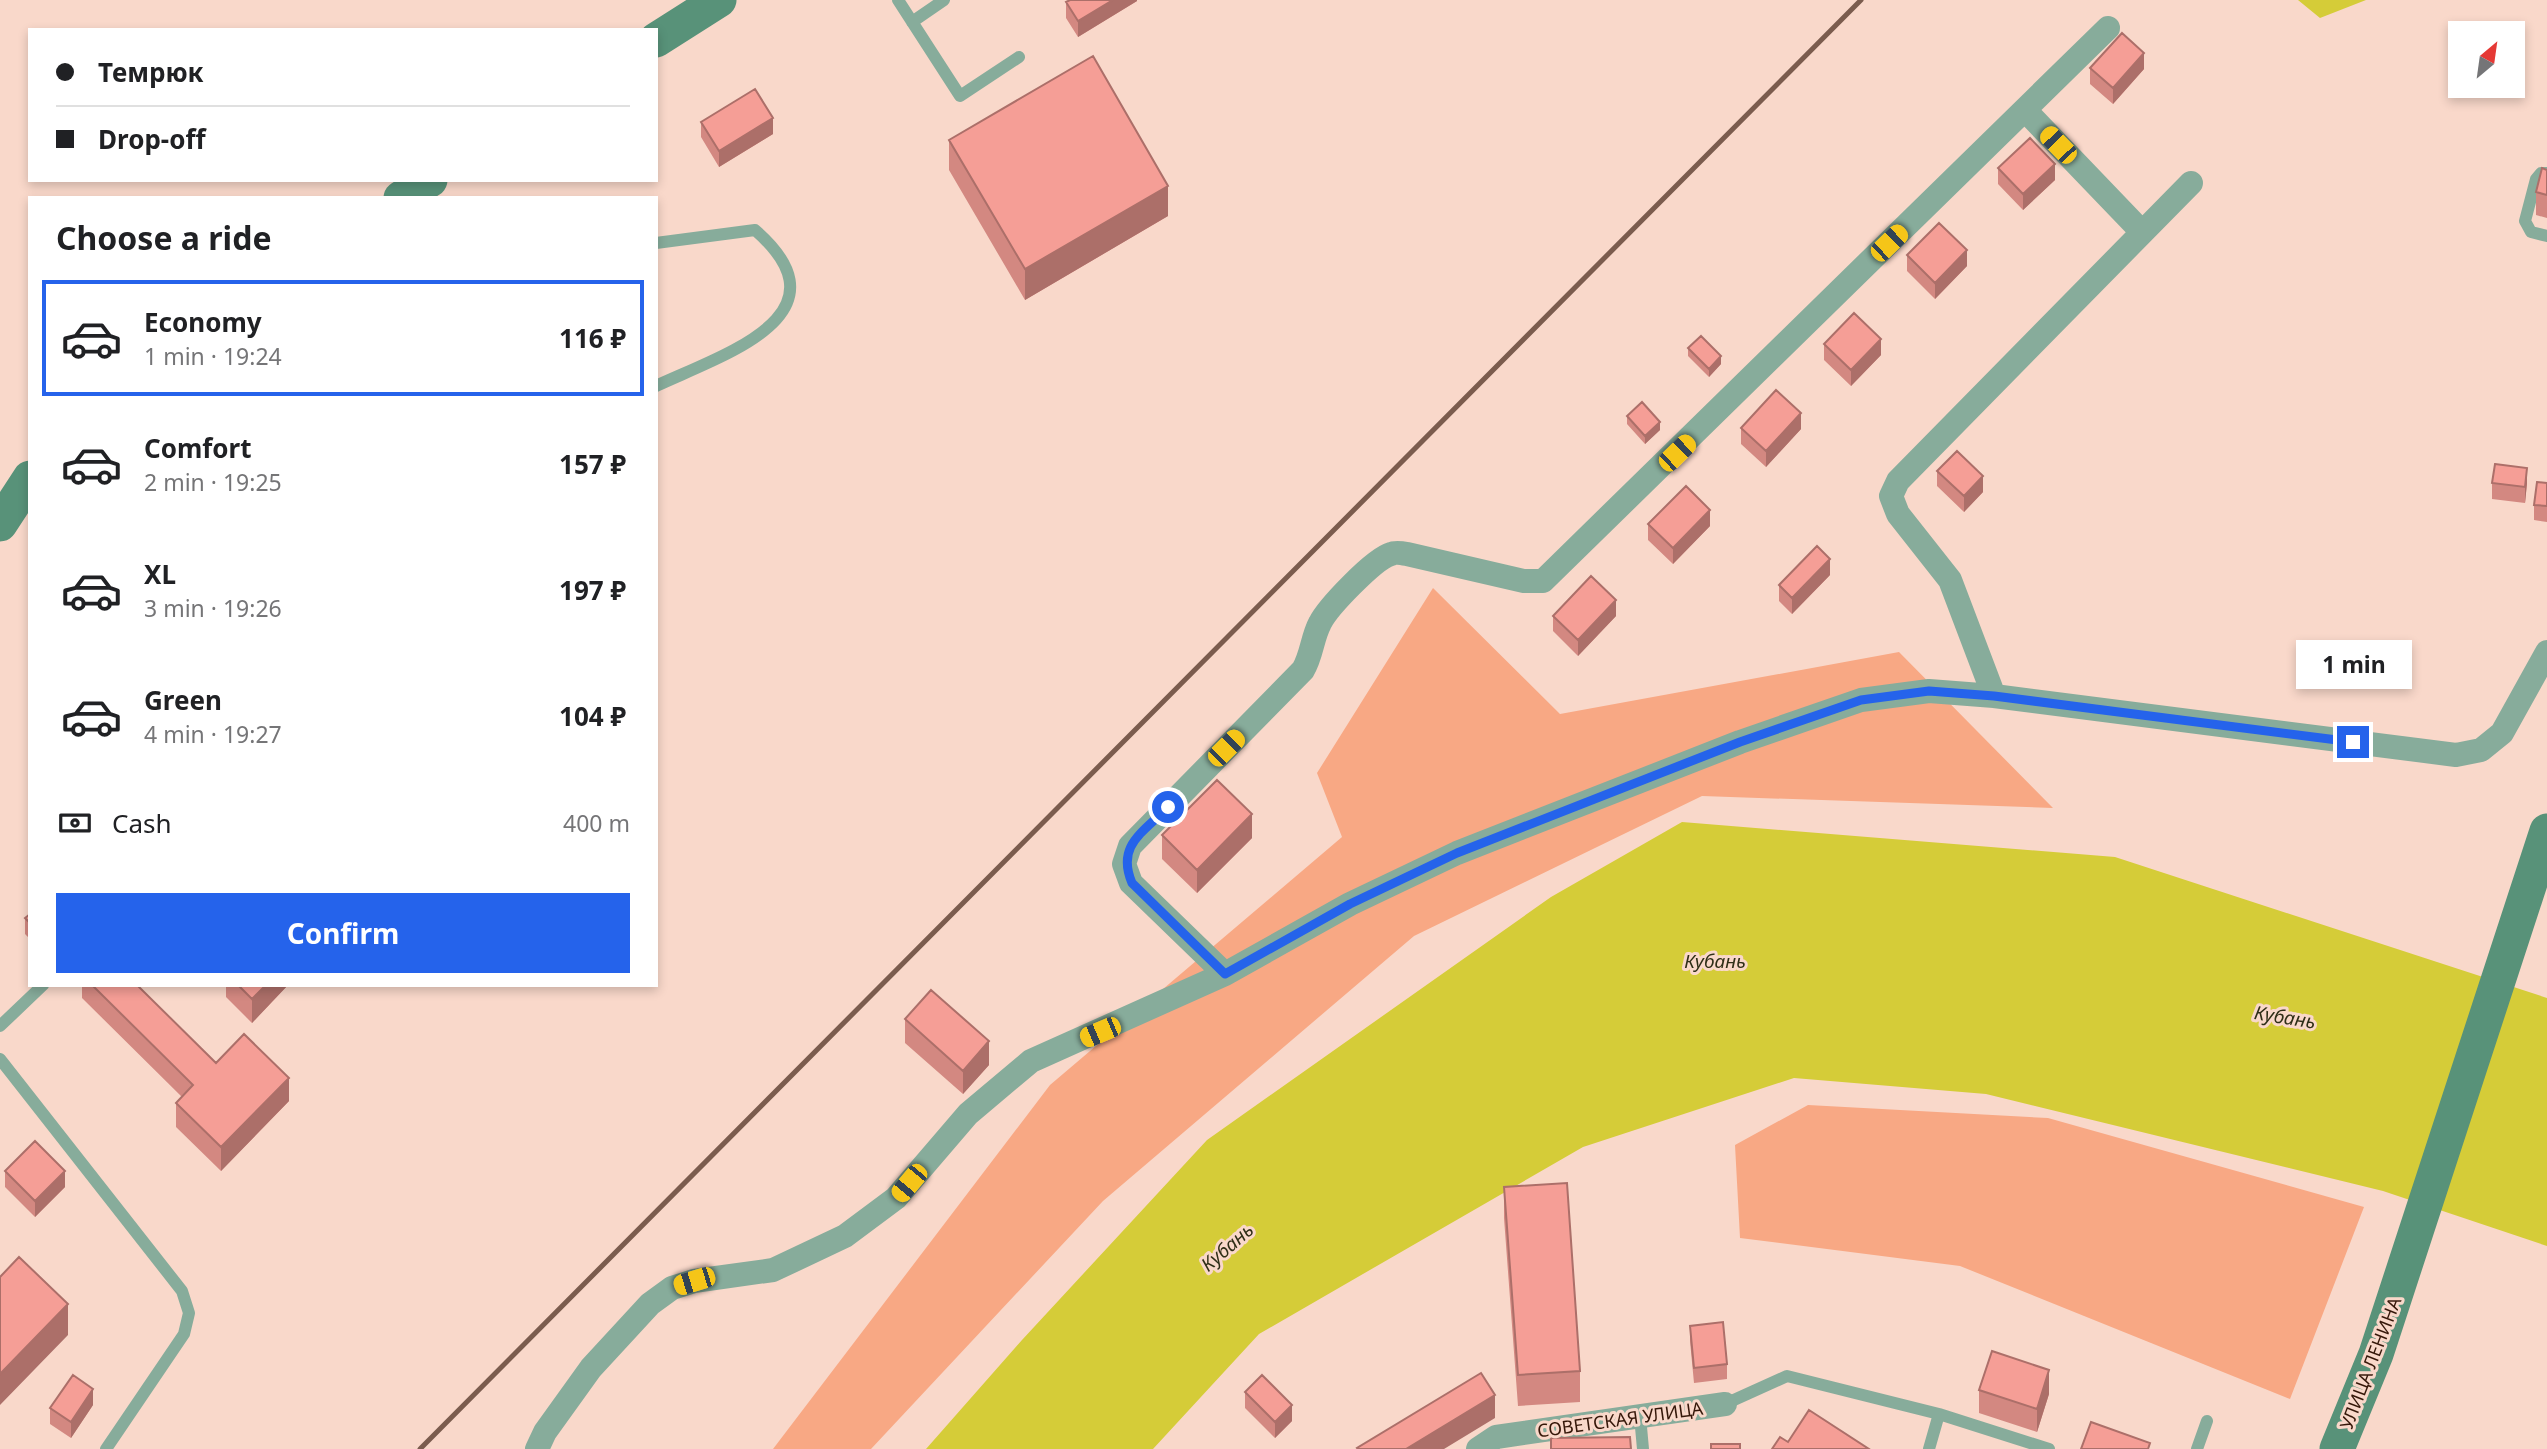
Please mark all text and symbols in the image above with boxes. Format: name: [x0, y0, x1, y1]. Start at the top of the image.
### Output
north arrow: [2448, 21, 2525, 98]
map controls: [2448, 21, 2525, 98]
text: Темрюк: [98, 54, 204, 90]
text: Drop-off: [98, 121, 205, 157]
car: [2036, 123, 2081, 167]
text: Choose a ride: [56, 216, 272, 259]
car: [1867, 221, 1912, 265]
text: Economy: [144, 304, 262, 340]
icon: car: [60, 307, 123, 370]
text: 116 ₽: [559, 320, 626, 356]
text: 1 min · 19:24: [144, 340, 282, 372]
text: Comfort: [144, 430, 252, 466]
car: [1655, 431, 1700, 475]
icon: car: [60, 433, 123, 496]
text: 157 ₽: [559, 446, 626, 482]
text: 2 min · 19:25: [144, 466, 282, 498]
text: XL: [144, 556, 176, 592]
icon: car: [60, 559, 123, 622]
text: 197 ₽: [559, 572, 626, 608]
text: 3 min · 19:26: [144, 592, 282, 624]
callout: 1 min: [2295, 640, 2411, 690]
text: 1 min: [2322, 648, 2386, 680]
text: Green: [144, 682, 222, 718]
icon: car: [60, 685, 123, 748]
text: 104 ₽: [559, 698, 626, 734]
text: 4 min · 19:27: [144, 718, 282, 750]
car: [1204, 726, 1249, 770]
route end: [2337, 726, 2369, 758]
route start: [1152, 791, 1184, 823]
icon: cash: [56, 804, 94, 842]
text: Cash: [112, 805, 172, 841]
text: 400 m: [563, 807, 630, 839]
button: Confirm: [56, 893, 630, 973]
water label: Кубань: [1684, 948, 1746, 974]
water label: Кубань: [2253, 999, 2317, 1035]
car: [1077, 1014, 1124, 1050]
car: [888, 1160, 931, 1206]
water label: Кубань: [1195, 1217, 1259, 1277]
car: [671, 1265, 718, 1297]
street label: УЛИЦА ЛЕНИНА: [2334, 1293, 2406, 1432]
street label: СОВЕТСКАЯ УЛИЦА: [1536, 1395, 1705, 1443]

